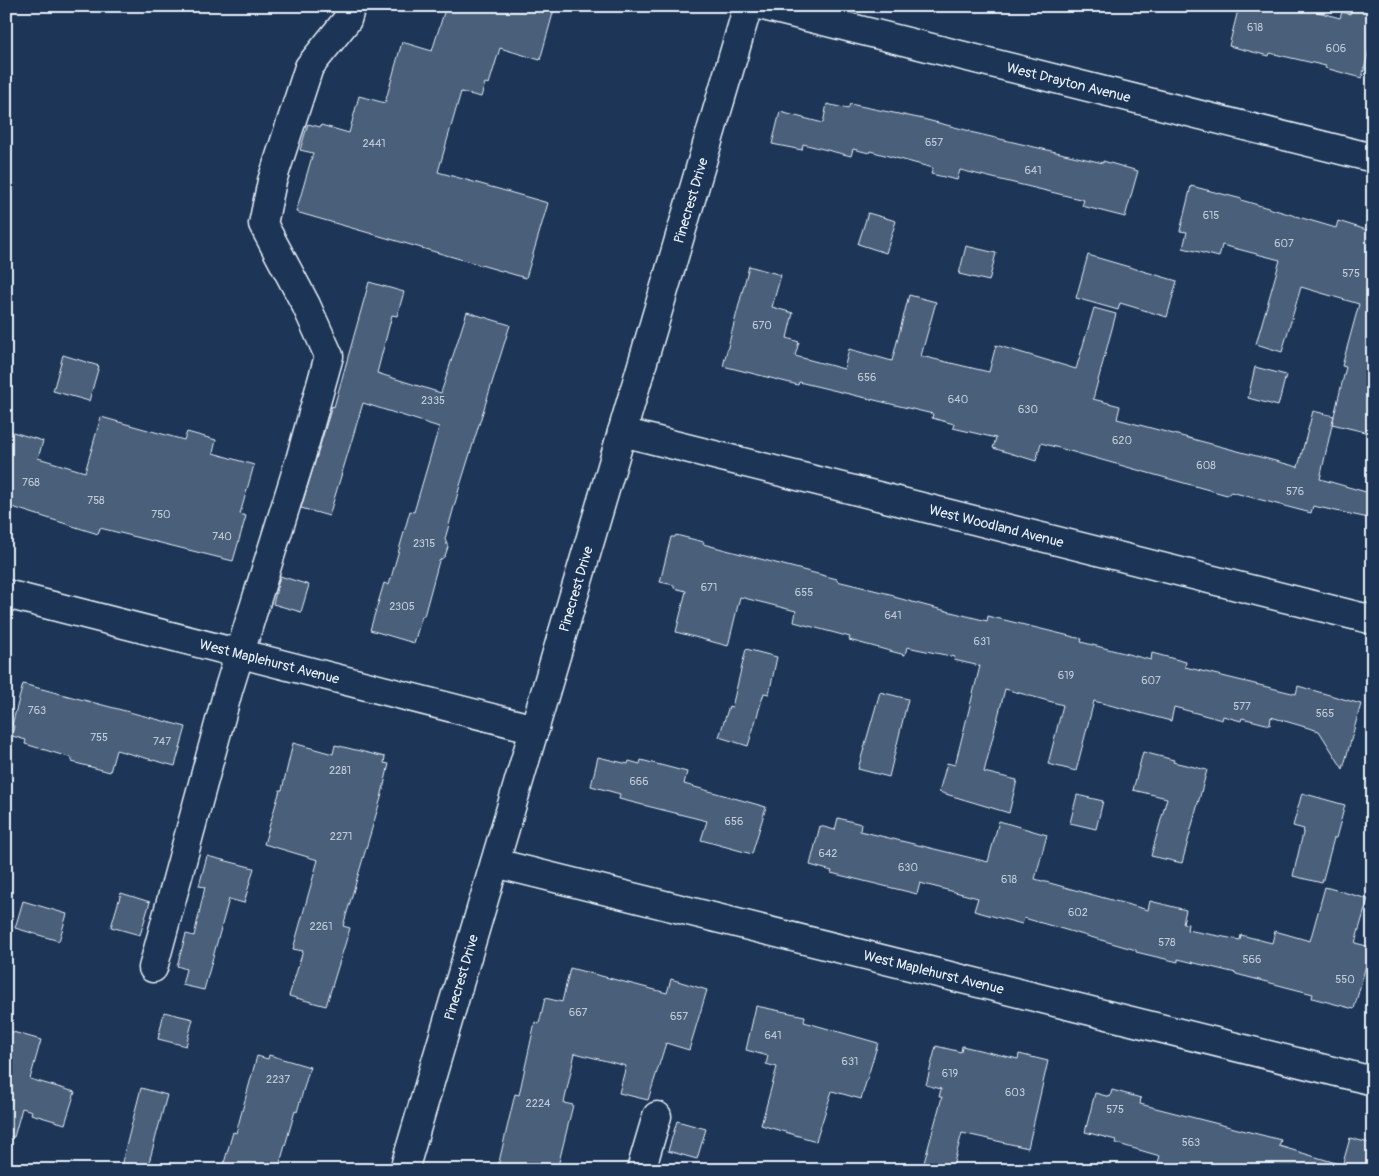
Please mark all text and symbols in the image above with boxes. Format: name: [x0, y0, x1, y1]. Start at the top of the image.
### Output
house number: 618: [1247, 21, 1264, 34]
house number: 606: [1326, 42, 1346, 55]
street label: West Drayton Avenue: [1005, 59, 1132, 106]
house number: 657: [925, 136, 943, 149]
house number: 2441: [362, 137, 386, 150]
street label: Pinecrest Drive: [670, 156, 712, 245]
house number: 641: [1024, 164, 1042, 177]
house number: 615: [1203, 209, 1219, 222]
house number: 607: [1274, 237, 1294, 250]
house number: 575: [1342, 267, 1360, 280]
house number: 670: [752, 319, 772, 332]
house number: 656: [858, 371, 876, 384]
house number: 640: [948, 393, 968, 406]
house number: 2335: [421, 394, 445, 407]
house number: 630: [1018, 403, 1038, 416]
house number: 620: [1112, 434, 1132, 447]
house number: 608: [1196, 459, 1216, 472]
house number: 768: [22, 476, 40, 489]
house number: 576: [1286, 485, 1304, 498]
house number: 758: [87, 494, 105, 507]
street label: West Woodland Avenue: [927, 501, 1065, 551]
house number: 750: [151, 508, 171, 521]
house number: 740: [212, 530, 232, 543]
house number: 2315: [413, 537, 435, 550]
street label: Pinecrest Drive: [556, 544, 597, 634]
house number: 671: [701, 581, 717, 594]
house number: 655: [795, 586, 813, 599]
house number: 2305: [389, 600, 415, 613]
house number: 641: [884, 609, 902, 622]
house number: 631: [974, 635, 990, 648]
street label: West Maplehurst Avenue: [198, 636, 341, 688]
house number: 619: [1058, 669, 1075, 682]
house number: 607: [1141, 674, 1161, 687]
house number: 577: [1233, 700, 1251, 713]
house number: 763: [28, 704, 46, 717]
house number: 565: [1316, 707, 1334, 720]
house number: 755: [90, 731, 108, 744]
house number: 747: [153, 735, 171, 748]
house number: 2281: [329, 764, 351, 777]
house number: 666: [629, 775, 649, 788]
house number: 656: [725, 815, 743, 828]
house number: 2271: [330, 830, 352, 843]
house number: 642: [819, 847, 837, 860]
house number: 630: [898, 861, 918, 874]
house number: 618: [1001, 873, 1018, 886]
house number: 602: [1068, 906, 1088, 919]
house number: 2261: [309, 920, 333, 933]
street label: Pinecrest Drive: [441, 932, 482, 1022]
house number: 578: [1158, 936, 1176, 949]
street label: West Maplehurst Avenue: [862, 947, 1006, 998]
house number: 566: [1243, 953, 1261, 966]
house number: 550: [1335, 973, 1355, 986]
house number: 667: [569, 1006, 587, 1019]
house number: 657: [670, 1010, 688, 1023]
house number: 641: [764, 1029, 782, 1042]
house number: 631: [842, 1055, 858, 1068]
house number: 619: [942, 1067, 959, 1080]
house number: 2237: [266, 1073, 290, 1086]
house number: 603: [1005, 1086, 1025, 1099]
house number: 2224: [526, 1097, 551, 1110]
house number: 575: [1106, 1103, 1124, 1116]
house number: 563: [1182, 1136, 1200, 1149]

